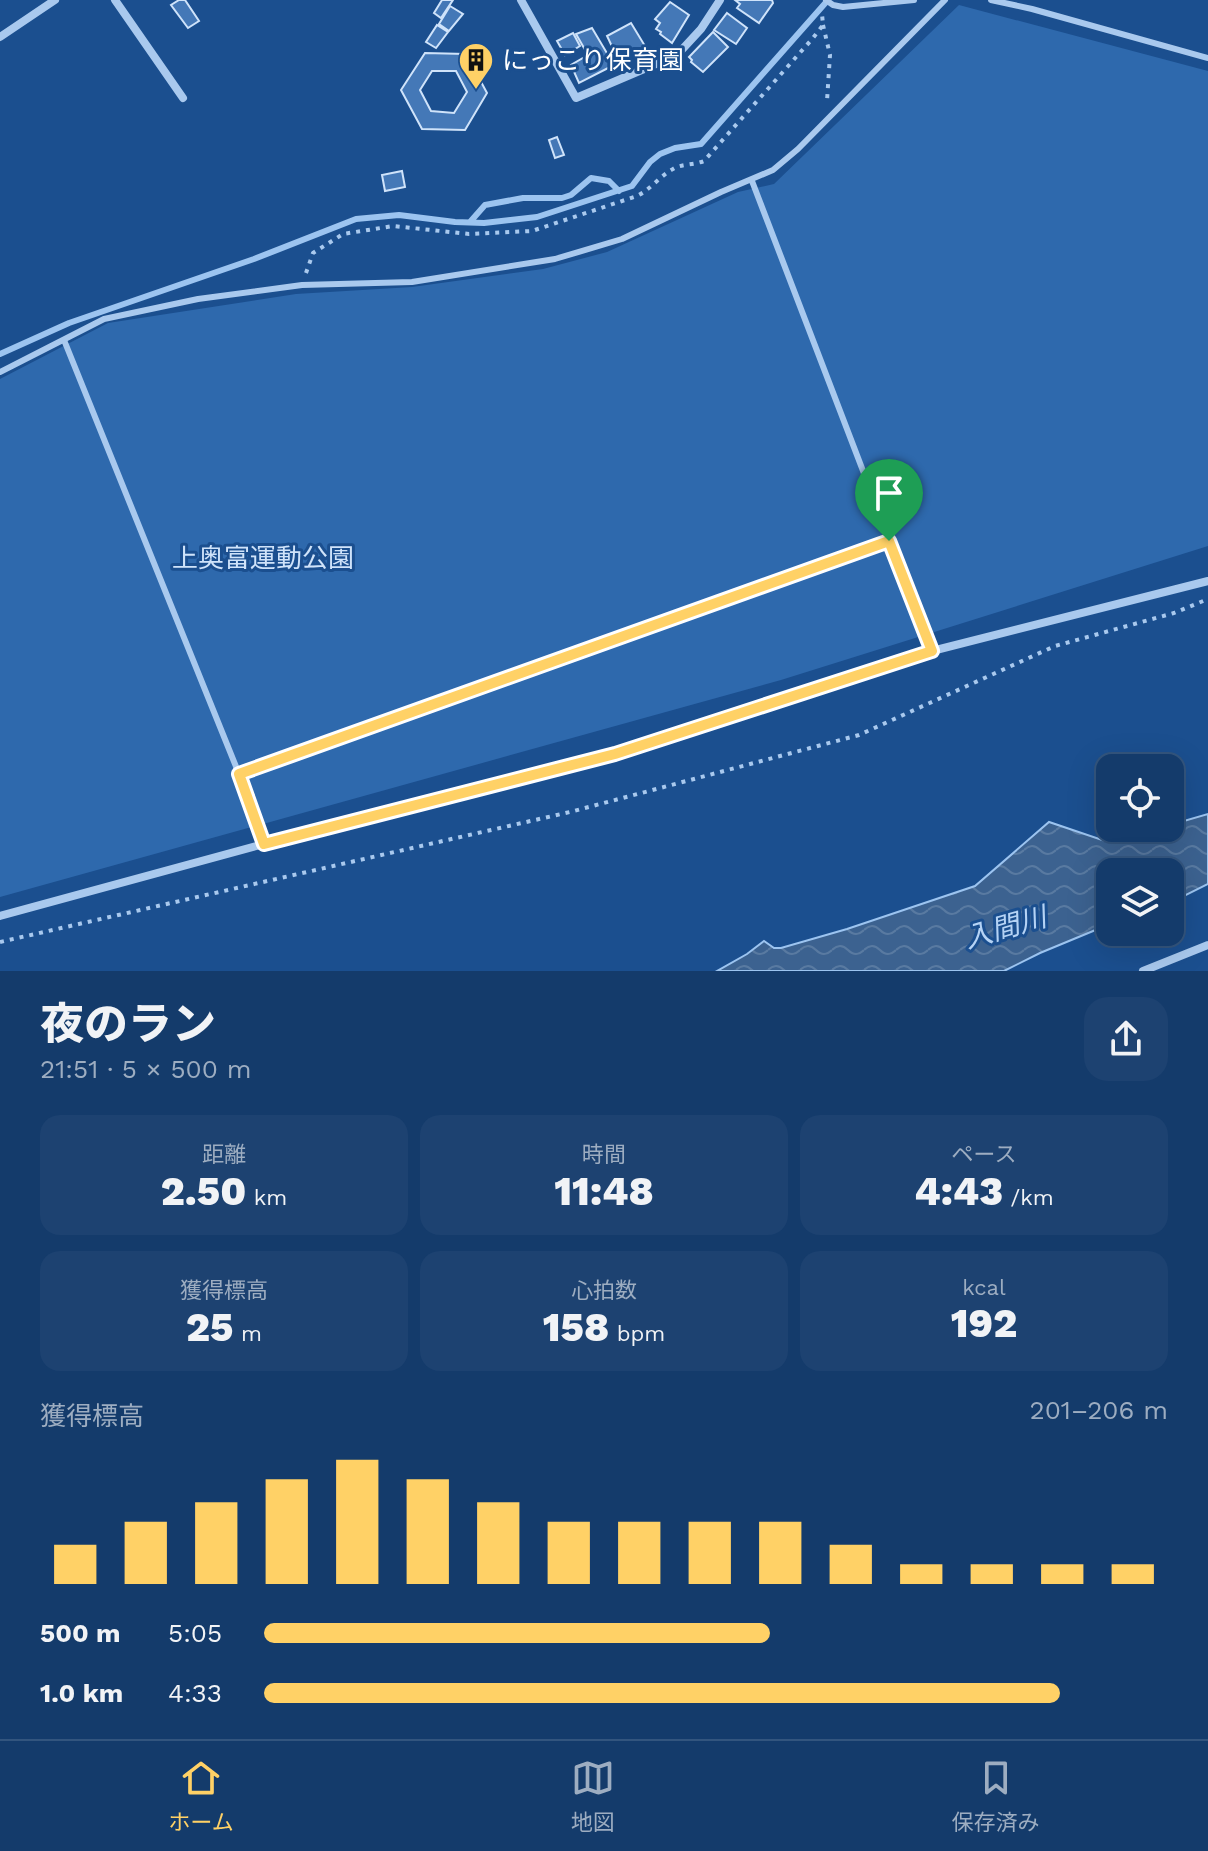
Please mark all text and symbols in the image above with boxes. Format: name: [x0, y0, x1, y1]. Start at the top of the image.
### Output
building icon: にっこり保育園: [457, 41, 495, 91]
place label: にっこり保育園: [502, 45, 684, 75]
pin: [855, 459, 923, 541]
icon: arrive: [867, 471, 911, 515]
park label: 上奥富運動公園: [172, 543, 354, 573]
map controls: [1096, 754, 1184, 946]
button: locate: [1096, 754, 1184, 842]
button: layers: [1096, 858, 1184, 946]
water label: 入間川: [960, 899, 1053, 955]
button: share: [1084, 997, 1168, 1081]
text: 夜のラン: [40, 998, 216, 1050]
text: 21:51 · 5 × 500 m: [40, 1054, 252, 1084]
text: 距離: [202, 1142, 246, 1167]
text: 時間: [582, 1142, 626, 1167]
text: ペース: [952, 1142, 1016, 1167]
text: 2.50: [161, 1168, 246, 1215]
text: 11:48: [554, 1168, 654, 1215]
text: 4:43: [914, 1168, 1003, 1215]
text: km: [246, 1185, 287, 1210]
text: /km: [1003, 1185, 1054, 1210]
text: kcal: [962, 1275, 1006, 1300]
text: 獲得標高: [180, 1278, 268, 1303]
text: 心拍数: [571, 1278, 637, 1303]
text: 192: [951, 1300, 1017, 1347]
text: 25: [186, 1304, 233, 1351]
text: 158: [543, 1304, 609, 1351]
text: m: [233, 1321, 262, 1346]
text: bpm: [609, 1321, 665, 1346]
text: 201–206 m: [1030, 1395, 1168, 1425]
text: 獲得標高: [40, 1401, 144, 1431]
text: 500 m: [40, 1618, 121, 1648]
text: 5:05: [168, 1618, 222, 1648]
text: 1.0 km: [40, 1678, 123, 1708]
text: 4:33: [168, 1678, 222, 1708]
tab: ホーム: [168, 1756, 234, 1836]
tab: 地図: [571, 1756, 615, 1836]
tab: 保存済み: [952, 1756, 1040, 1836]

